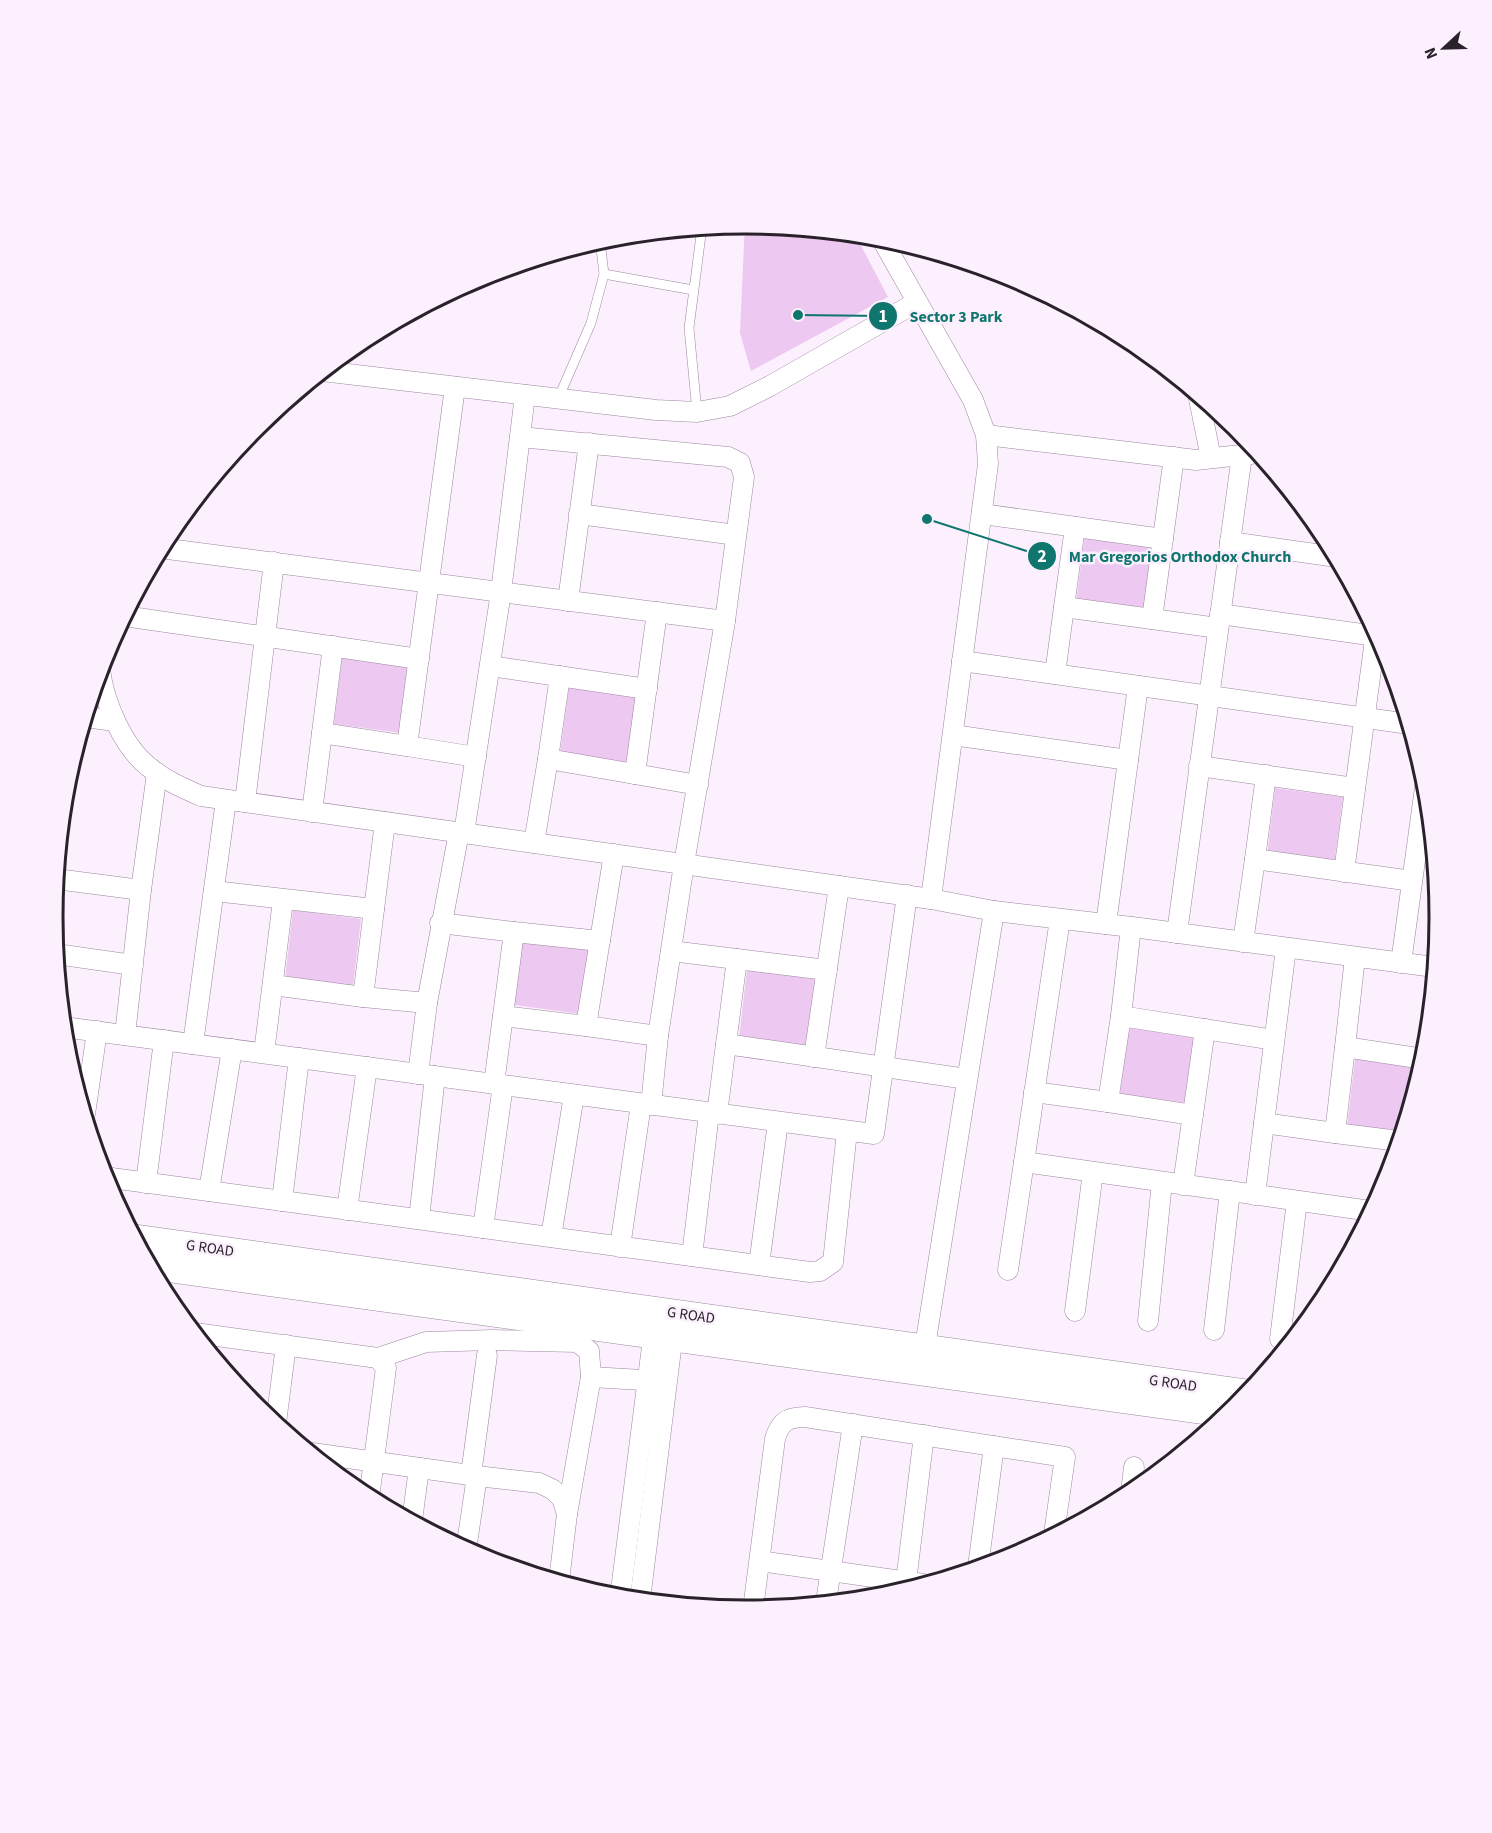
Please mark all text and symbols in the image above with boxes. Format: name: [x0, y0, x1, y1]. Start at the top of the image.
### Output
north arrow: [1414, 18, 1474, 78]
text: N: [1419, 44, 1443, 62]
callout: Sector 3 Park: [868, 299, 1015, 333]
text: 1: [878, 304, 888, 329]
text: Sector 3 Park: [909, 306, 1003, 328]
callout: Mar Gregorios Orthodox Church: [1027, 539, 1303, 573]
text: 2: [1037, 544, 1047, 569]
text: Mar Gregorios Orthodox Church: [1069, 546, 1291, 568]
street label: G ROAD: [185, 1235, 235, 1262]
street label: G ROAD: [666, 1302, 716, 1329]
street label: G ROAD: [1148, 1370, 1198, 1397]

